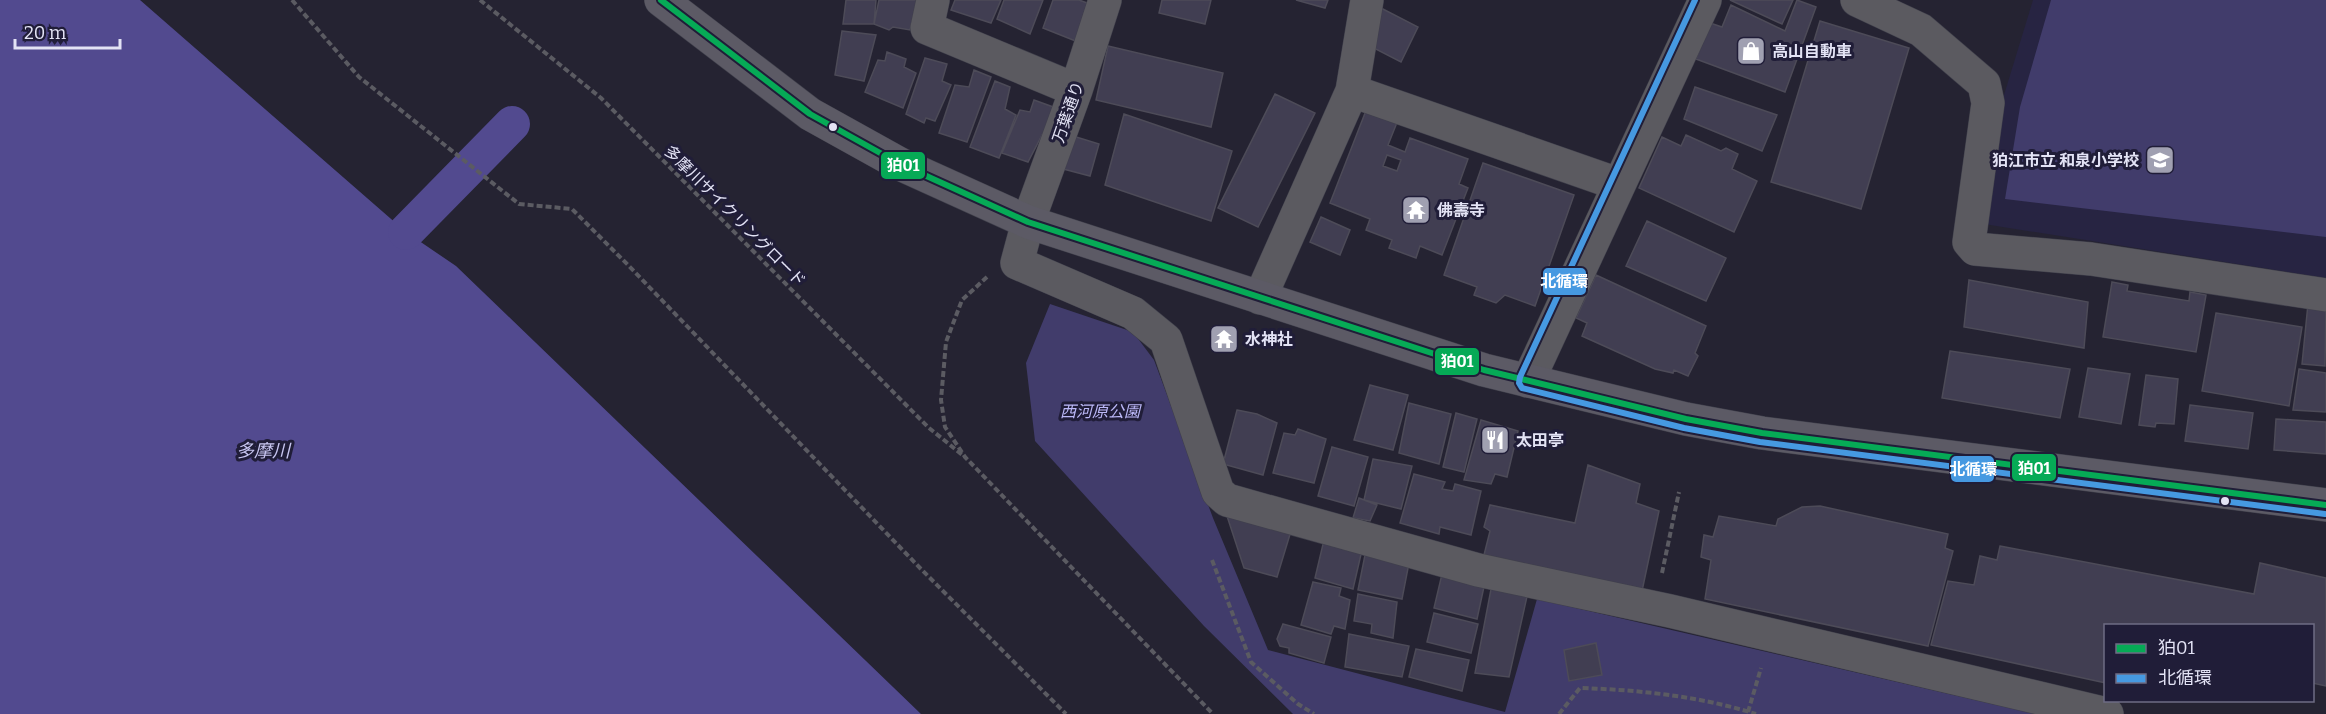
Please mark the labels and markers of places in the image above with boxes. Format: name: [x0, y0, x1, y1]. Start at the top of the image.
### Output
shop icon: 高山自動車: [1735, 35, 1767, 67]
place label: 高山自動車: [1772, 42, 1852, 61]
unlabelled marker: [827, 121, 839, 133]
school or university icon: 狛江市立 和泉小学校: [2144, 144, 2176, 176]
place label: 狛江市立 和泉小学校: [1992, 151, 2139, 170]
temple icon: 佛壽寺: [1400, 194, 1432, 226]
place label: 佛壽寺: [1437, 201, 1485, 220]
temple icon: 水神社: [1208, 323, 1240, 355]
place label: 水神社: [1245, 330, 1293, 349]
restaurant icon: 太田亭: [1479, 424, 1511, 456]
place label: 太田亭: [1516, 431, 1564, 450]
unlabelled marker: [2219, 495, 2231, 507]

